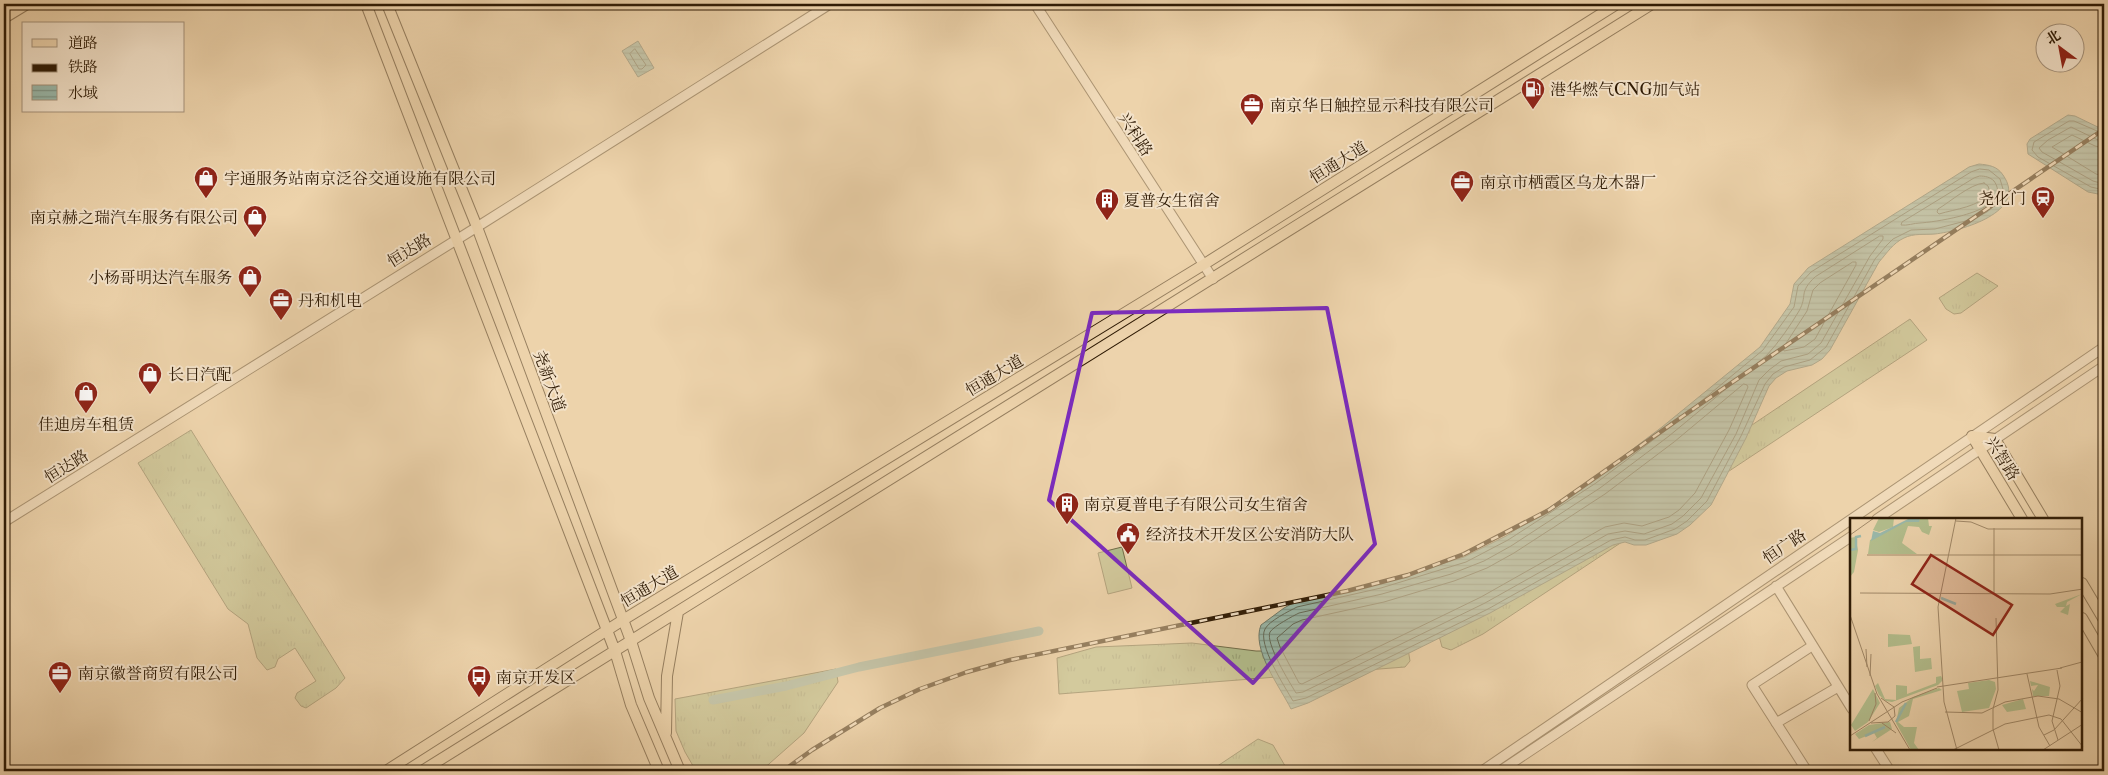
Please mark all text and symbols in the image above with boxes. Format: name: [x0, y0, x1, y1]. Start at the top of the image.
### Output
legend: [22, 22, 185, 112]
north arrow: [2036, 22, 2086, 72]
text: 北: [2042, 26, 2064, 48]
text: 道路: [68, 33, 98, 52]
text: 铁路: [68, 57, 98, 76]
fuel station icon: 港华燃气CNG加气站: [1520, 76, 1546, 110]
place label: 港华燃气CNG加气站: [1550, 79, 1700, 99]
text: 水域: [68, 83, 98, 102]
office icon: 南京华日触控显示科技有限公司: [1239, 92, 1265, 126]
place label: 南京华日触控显示科技有限公司: [1270, 95, 1494, 115]
street label: 兴科路: [1115, 108, 1157, 160]
street label: 恒通大道: [1306, 137, 1370, 187]
shop icon: 宇通服务站南京泛谷交通设施有限公司: [193, 165, 219, 199]
place label: 宇通服务站南京泛谷交通设施有限公司: [224, 168, 496, 188]
office icon: 南京市栖霞区乌龙木器厂: [1449, 169, 1475, 203]
place label: 南京市栖霞区乌龙木器厂: [1480, 172, 1656, 192]
station icon: 尧化门: [2030, 185, 2056, 219]
building icon: 夏普女生宿舍: [1094, 187, 1120, 221]
place label: 尧化门: [1978, 188, 2026, 208]
place label: 夏普女生宿舍: [1124, 190, 1220, 210]
shop icon: 南京赫之瑞汽车服务有限公司: [242, 204, 268, 238]
place label: 南京赫之瑞汽车服务有限公司: [30, 207, 238, 227]
street label: 恒达路: [383, 229, 435, 271]
shop icon: 小杨哥明达汽车服务: [237, 264, 263, 298]
place label: 小杨哥明达汽车服务: [88, 267, 232, 287]
office icon: 丹和机电: [268, 287, 294, 321]
place label: 丹和机电: [298, 290, 362, 310]
street label: 尧新大道: [530, 348, 570, 414]
street label: 恒通大道: [961, 350, 1027, 400]
shop icon: 长日汽配: [137, 361, 163, 395]
place label: 长日汽配: [168, 364, 232, 384]
shop icon: 佳迪房车租赁: [73, 380, 99, 414]
place label: 佳迪房车租赁: [38, 414, 134, 434]
street label: 兴智路: [1982, 432, 2024, 484]
street label: 恒达路: [40, 445, 92, 487]
building icon: 南京夏普电子有限公司女生宿舍: [1054, 491, 1080, 525]
place label: 南京夏普电子有限公司女生宿舍: [1084, 494, 1308, 514]
inset map: [1850, 518, 2083, 750]
public building icon: 经济技术开发区公安消防大队: [1115, 521, 1141, 555]
place label: 经济技术开发区公安消防大队: [1146, 524, 1354, 544]
street label: 恒广路: [1759, 524, 1809, 568]
street label: 恒通大道: [616, 561, 682, 611]
office icon: 南京徽誉商贸有限公司: [47, 660, 73, 694]
place label: 南京徽誉商贸有限公司: [78, 663, 238, 683]
bus stop icon: 南京开发区: [466, 664, 492, 698]
place label: 南京开发区: [496, 667, 576, 687]

